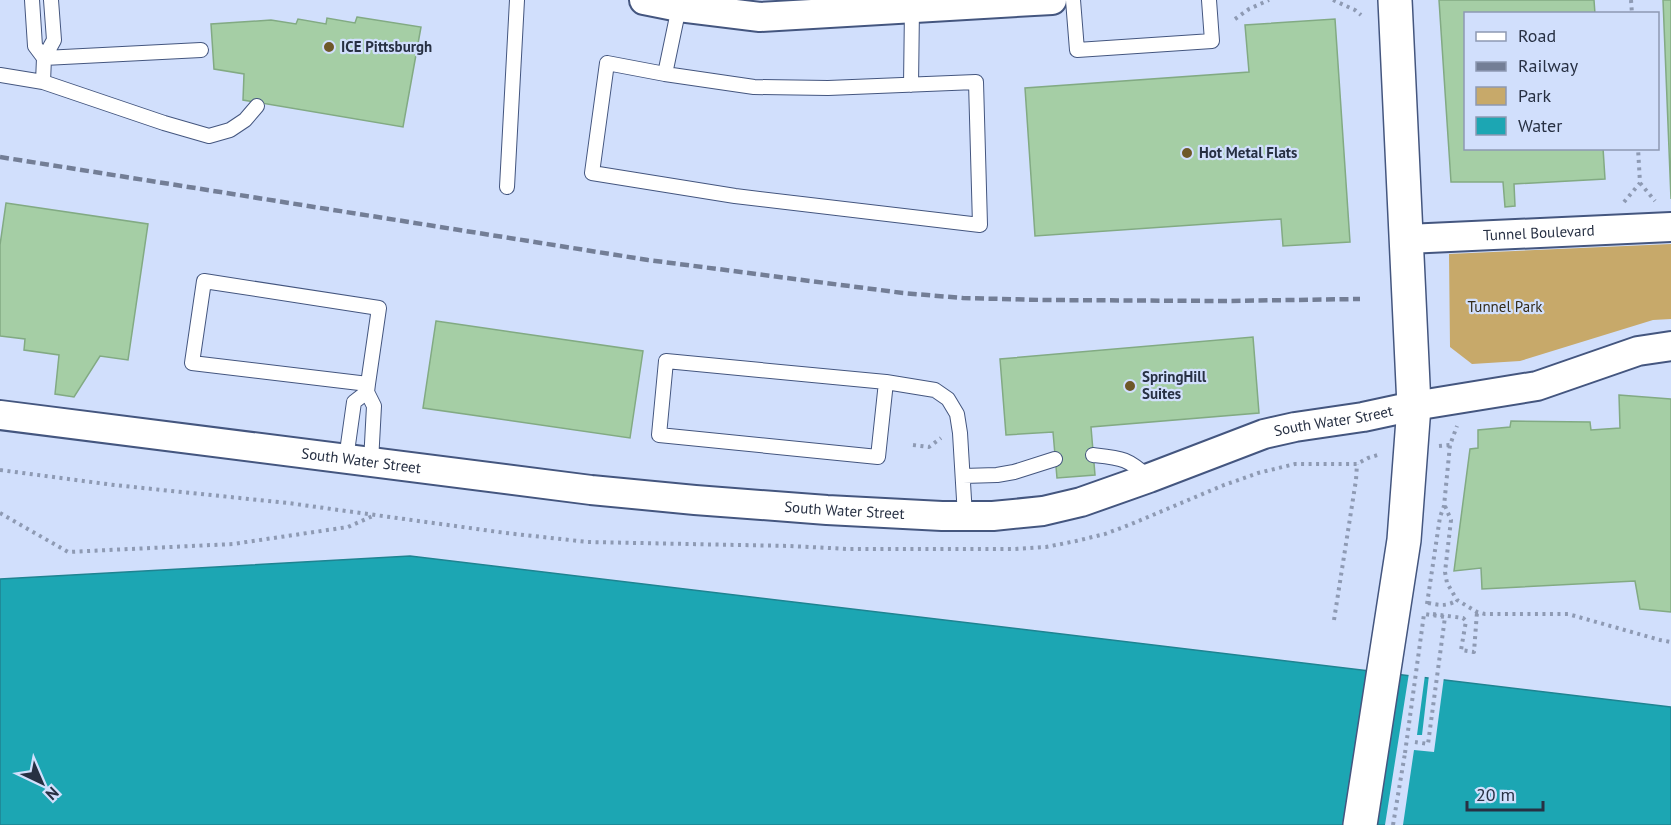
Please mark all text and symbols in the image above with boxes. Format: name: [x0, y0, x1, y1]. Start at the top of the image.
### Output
legend: [1464, 12, 1659, 150]
text: Road: [1518, 24, 1556, 47]
place label: ICE Pittsburgh: [341, 37, 432, 56]
marker: ICE Pittsburgh: [322, 40, 336, 54]
text: Railway: [1518, 54, 1579, 77]
text: Park: [1518, 84, 1551, 107]
text: Water: [1518, 114, 1562, 137]
place label: Hot Metal Flats: [1199, 143, 1297, 162]
marker: Hot Metal Flats: [1180, 146, 1194, 160]
street label: Tunnel Boulevard: [1483, 220, 1595, 245]
park label: Tunnel Park: [1468, 297, 1543, 316]
place label: SpringHill Suites: [1142, 367, 1207, 403]
marker: SpringHill Suites: [1123, 379, 1137, 393]
street label: South Water Street: [1272, 401, 1395, 440]
street label: South Water Street: [300, 443, 422, 477]
street label: South Water Street: [784, 497, 905, 523]
north arrow: [12, 753, 72, 813]
scale bar: [1467, 774, 1544, 812]
text: N: [42, 783, 63, 805]
text: 20 m: [1476, 783, 1515, 806]

